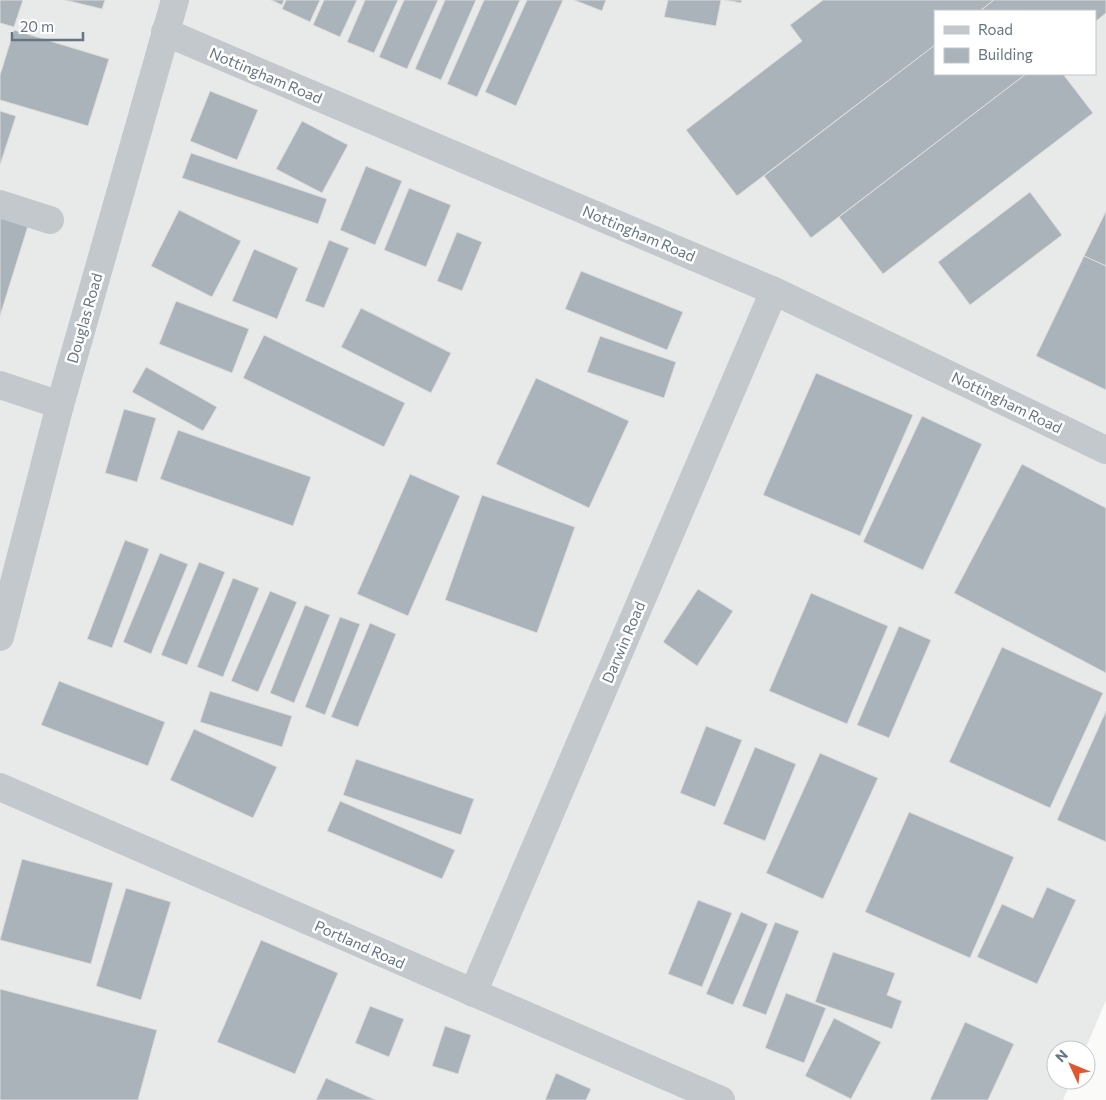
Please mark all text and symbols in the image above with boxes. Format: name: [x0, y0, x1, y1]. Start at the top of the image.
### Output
scale bar: [12, 10, 84, 42]
legend: [934, 10, 1096, 75]
text: 20 m: [20, 17, 54, 35]
text: Road: [978, 20, 1013, 38]
street label: Nottingham Road: [207, 43, 325, 107]
text: Building: [978, 45, 1033, 63]
street label: Nottingham Road: [580, 201, 698, 265]
street label: Douglas Road: [63, 271, 105, 365]
street label: Nottingham Road: [949, 368, 1065, 436]
street label: Darwin Road: [598, 598, 648, 686]
street label: Portland Road: [312, 916, 408, 972]
north arrow: [1046, 1040, 1096, 1090]
text: N: [1052, 1046, 1071, 1065]

